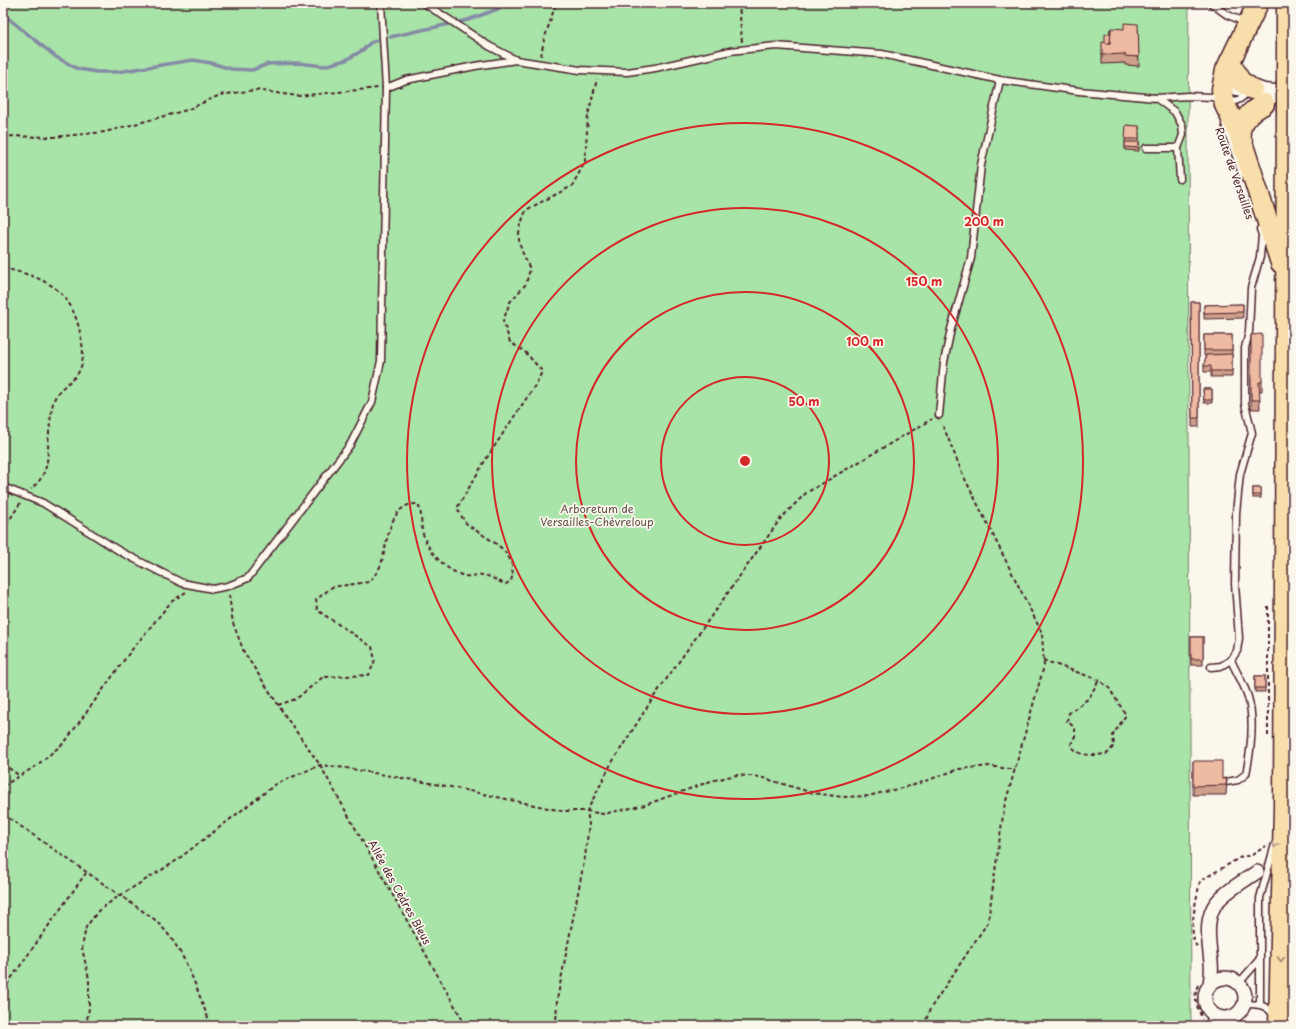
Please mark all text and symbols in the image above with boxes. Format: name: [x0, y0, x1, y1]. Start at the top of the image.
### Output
street label: Route de Versailles: [1211, 124, 1259, 222]
text: 200 m: [964, 212, 1004, 230]
text: 150 m: [906, 272, 942, 290]
text: 100 m: [846, 332, 884, 350]
text: 50 m: [788, 392, 820, 410]
centre of rings: [738, 454, 752, 468]
park label: Arboretum de Versailles-Chèvreloup: [540, 500, 654, 530]
street label: Allée des Cèdres Bleus: [364, 837, 436, 947]
one-way arrow: [1271, 842, 1279, 849]
one-way arrow: [1277, 956, 1285, 962]

